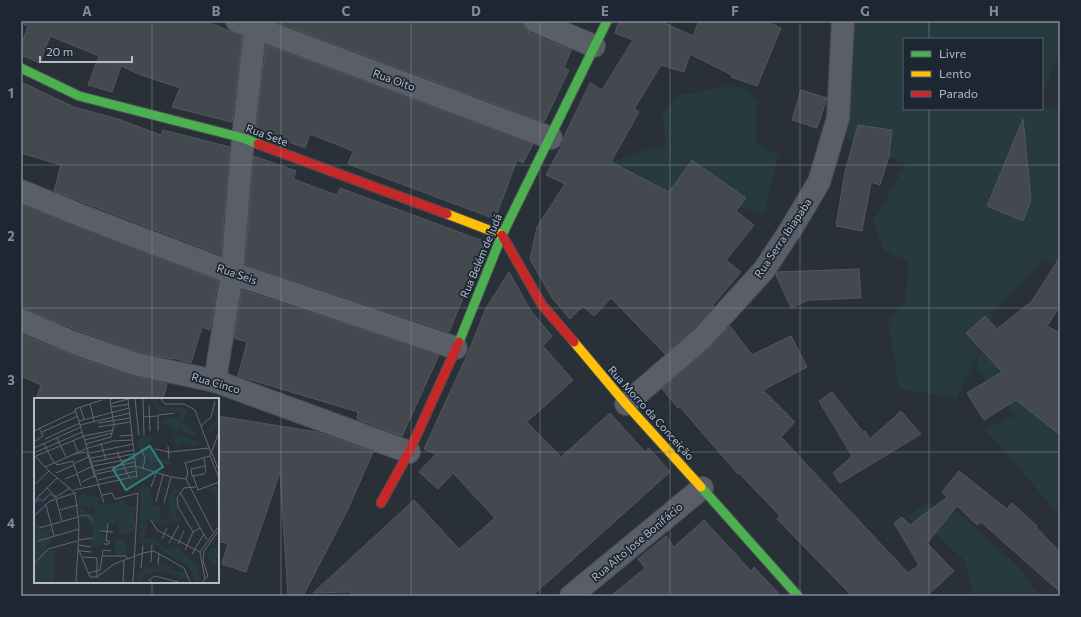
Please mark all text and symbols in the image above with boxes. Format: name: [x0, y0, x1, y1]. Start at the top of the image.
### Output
text: A: [82, 3, 92, 19]
text: B: [212, 3, 221, 19]
text: C: [342, 3, 351, 19]
text: D: [471, 3, 481, 19]
text: E: [601, 3, 609, 19]
text: F: [731, 3, 739, 19]
text: G: [860, 3, 870, 19]
text: H: [989, 3, 999, 19]
scale bar: [40, 38, 132, 64]
legend: [903, 38, 1043, 110]
text: 20 m: [46, 44, 73, 58]
text: Livre: [939, 46, 966, 60]
street label: Rua Oito: [371, 66, 418, 93]
text: Lento: [939, 66, 971, 80]
text: 1: [8, 85, 14, 101]
text: Parado: [939, 86, 978, 100]
street label: Rua Sete: [244, 121, 290, 148]
street label: Rua Serra Ibiapaba: [751, 196, 814, 280]
street label: Rua Belém de Judá: [457, 212, 505, 300]
text: 2: [7, 228, 15, 244]
street label: Rua Seis: [215, 261, 259, 286]
street label: Rua Morro da Conceição: [606, 363, 697, 463]
street label: Rua Cinco: [190, 369, 242, 396]
text: 3: [7, 372, 15, 388]
inset map: [34, 398, 219, 583]
street label: Rua Alto Jose Bonifácio: [588, 499, 686, 584]
text: 4: [7, 515, 15, 531]

